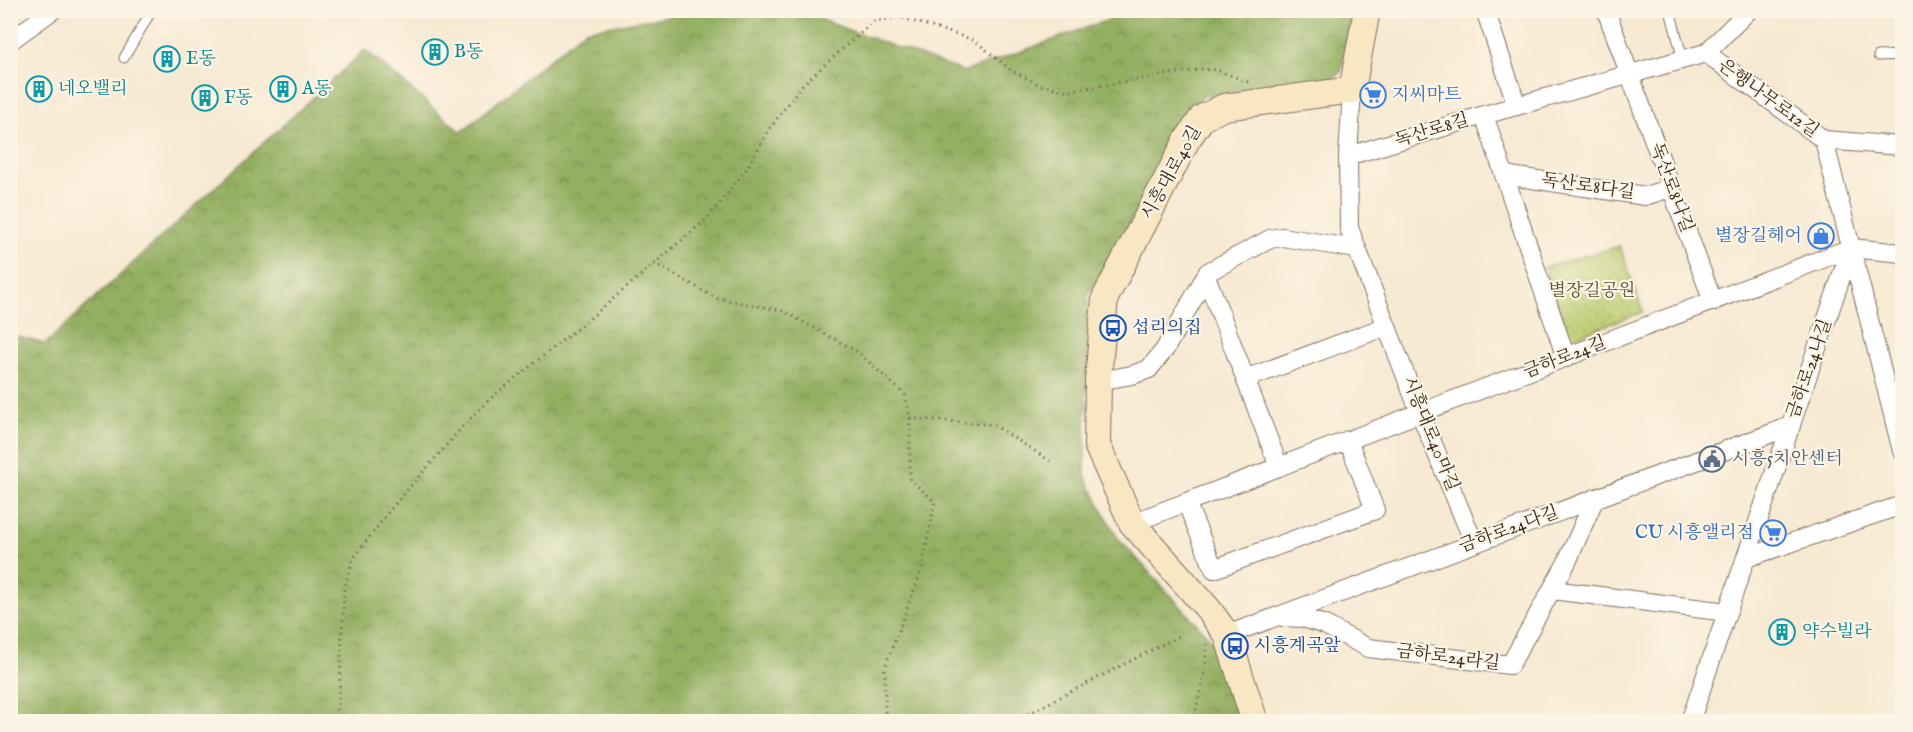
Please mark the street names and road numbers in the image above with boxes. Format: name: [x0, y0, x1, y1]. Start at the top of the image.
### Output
street label: 은행나무로12길: [1713, 55, 1823, 143]
street label: 독산로8길: [1392, 109, 1472, 153]
street label: 시흥대로40길: [1137, 122, 1207, 224]
street label: 독산로8나길: [1644, 140, 1698, 236]
street label: 독산로8다길: [1540, 169, 1636, 205]
street label: 금하로24나길: [1782, 316, 1838, 422]
street label: 금하로24길: [1520, 332, 1610, 384]
street label: 시흥대로40마길: [1396, 373, 1464, 495]
street label: 금하로24다길: [1456, 501, 1562, 559]
street label: 금하로24라길: [1395, 640, 1501, 676]

